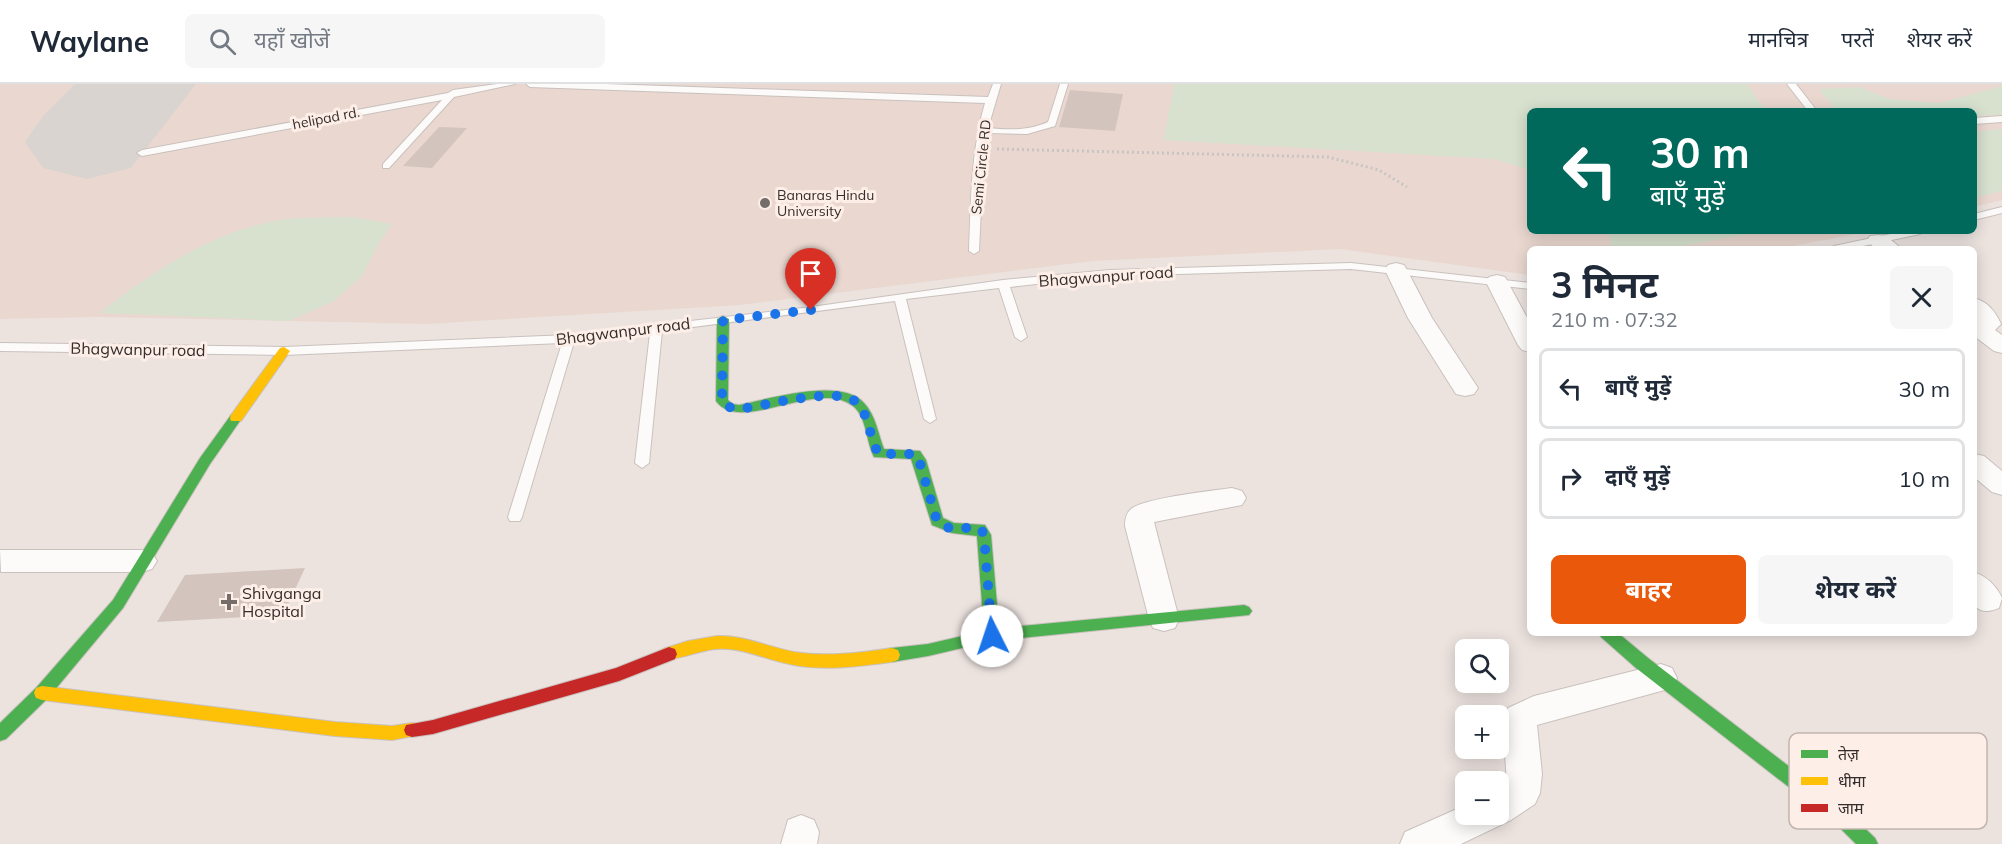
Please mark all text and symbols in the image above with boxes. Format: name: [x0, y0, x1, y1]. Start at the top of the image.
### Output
search box: [185, 14, 605, 68]
text: Waylane: [30, 24, 149, 59]
icon: search: [206, 25, 239, 58]
text: यहाँ खोजें: [254, 26, 330, 54]
text: मानचित्र: [1748, 26, 1808, 52]
text: परतें: [1841, 26, 1874, 52]
text: शेयर करें: [1907, 26, 1972, 52]
street label: helipad rd.: [291, 103, 361, 133]
street label: Semi Circle RD: [967, 119, 995, 215]
text: 30 m: [1650, 126, 1750, 179]
icon: left: [1551, 132, 1629, 210]
text: बाएँ मुड़ें: [1650, 178, 1725, 212]
place label: Banaras Hindu University: [777, 186, 874, 220]
marker: Banaras Hindu University: [758, 196, 772, 210]
pin: [785, 248, 836, 310]
icon: arrive: [794, 257, 827, 290]
street label: Bhagwanpur road: [1038, 261, 1174, 291]
text: 3 मिनट: [1551, 262, 1658, 307]
button: close: [1890, 266, 1953, 329]
text: 210 m · 07:32: [1551, 307, 1677, 332]
street label: Bhagwanpur road: [555, 313, 691, 349]
street label: Bhagwanpur road: [70, 338, 206, 360]
icon: left: [1554, 372, 1587, 405]
text: बाएँ मुड़ें: [1605, 373, 1671, 401]
text: 30 m: [1899, 375, 1950, 403]
icon: right: [1554, 462, 1587, 495]
text: दाएँ मुड़ें: [1605, 463, 1670, 491]
text: 10 m: [1899, 465, 1950, 493]
button: बाहर: [1551, 555, 1746, 624]
button: शेयर करें: [1758, 555, 1953, 624]
place label: Shivganga Hospital: [242, 583, 321, 621]
marker: Shivganga Hospital: [220, 593, 238, 611]
position arrow: [960, 604, 1024, 668]
map controls: [1455, 639, 1509, 825]
button: search: [1455, 639, 1509, 693]
button: +: [1455, 705, 1509, 759]
legend: [1789, 733, 1987, 829]
text: तेज़: [1838, 744, 1860, 764]
button: −: [1455, 771, 1509, 825]
text: धीमा: [1838, 771, 1867, 791]
text: जाम: [1838, 798, 1864, 818]

